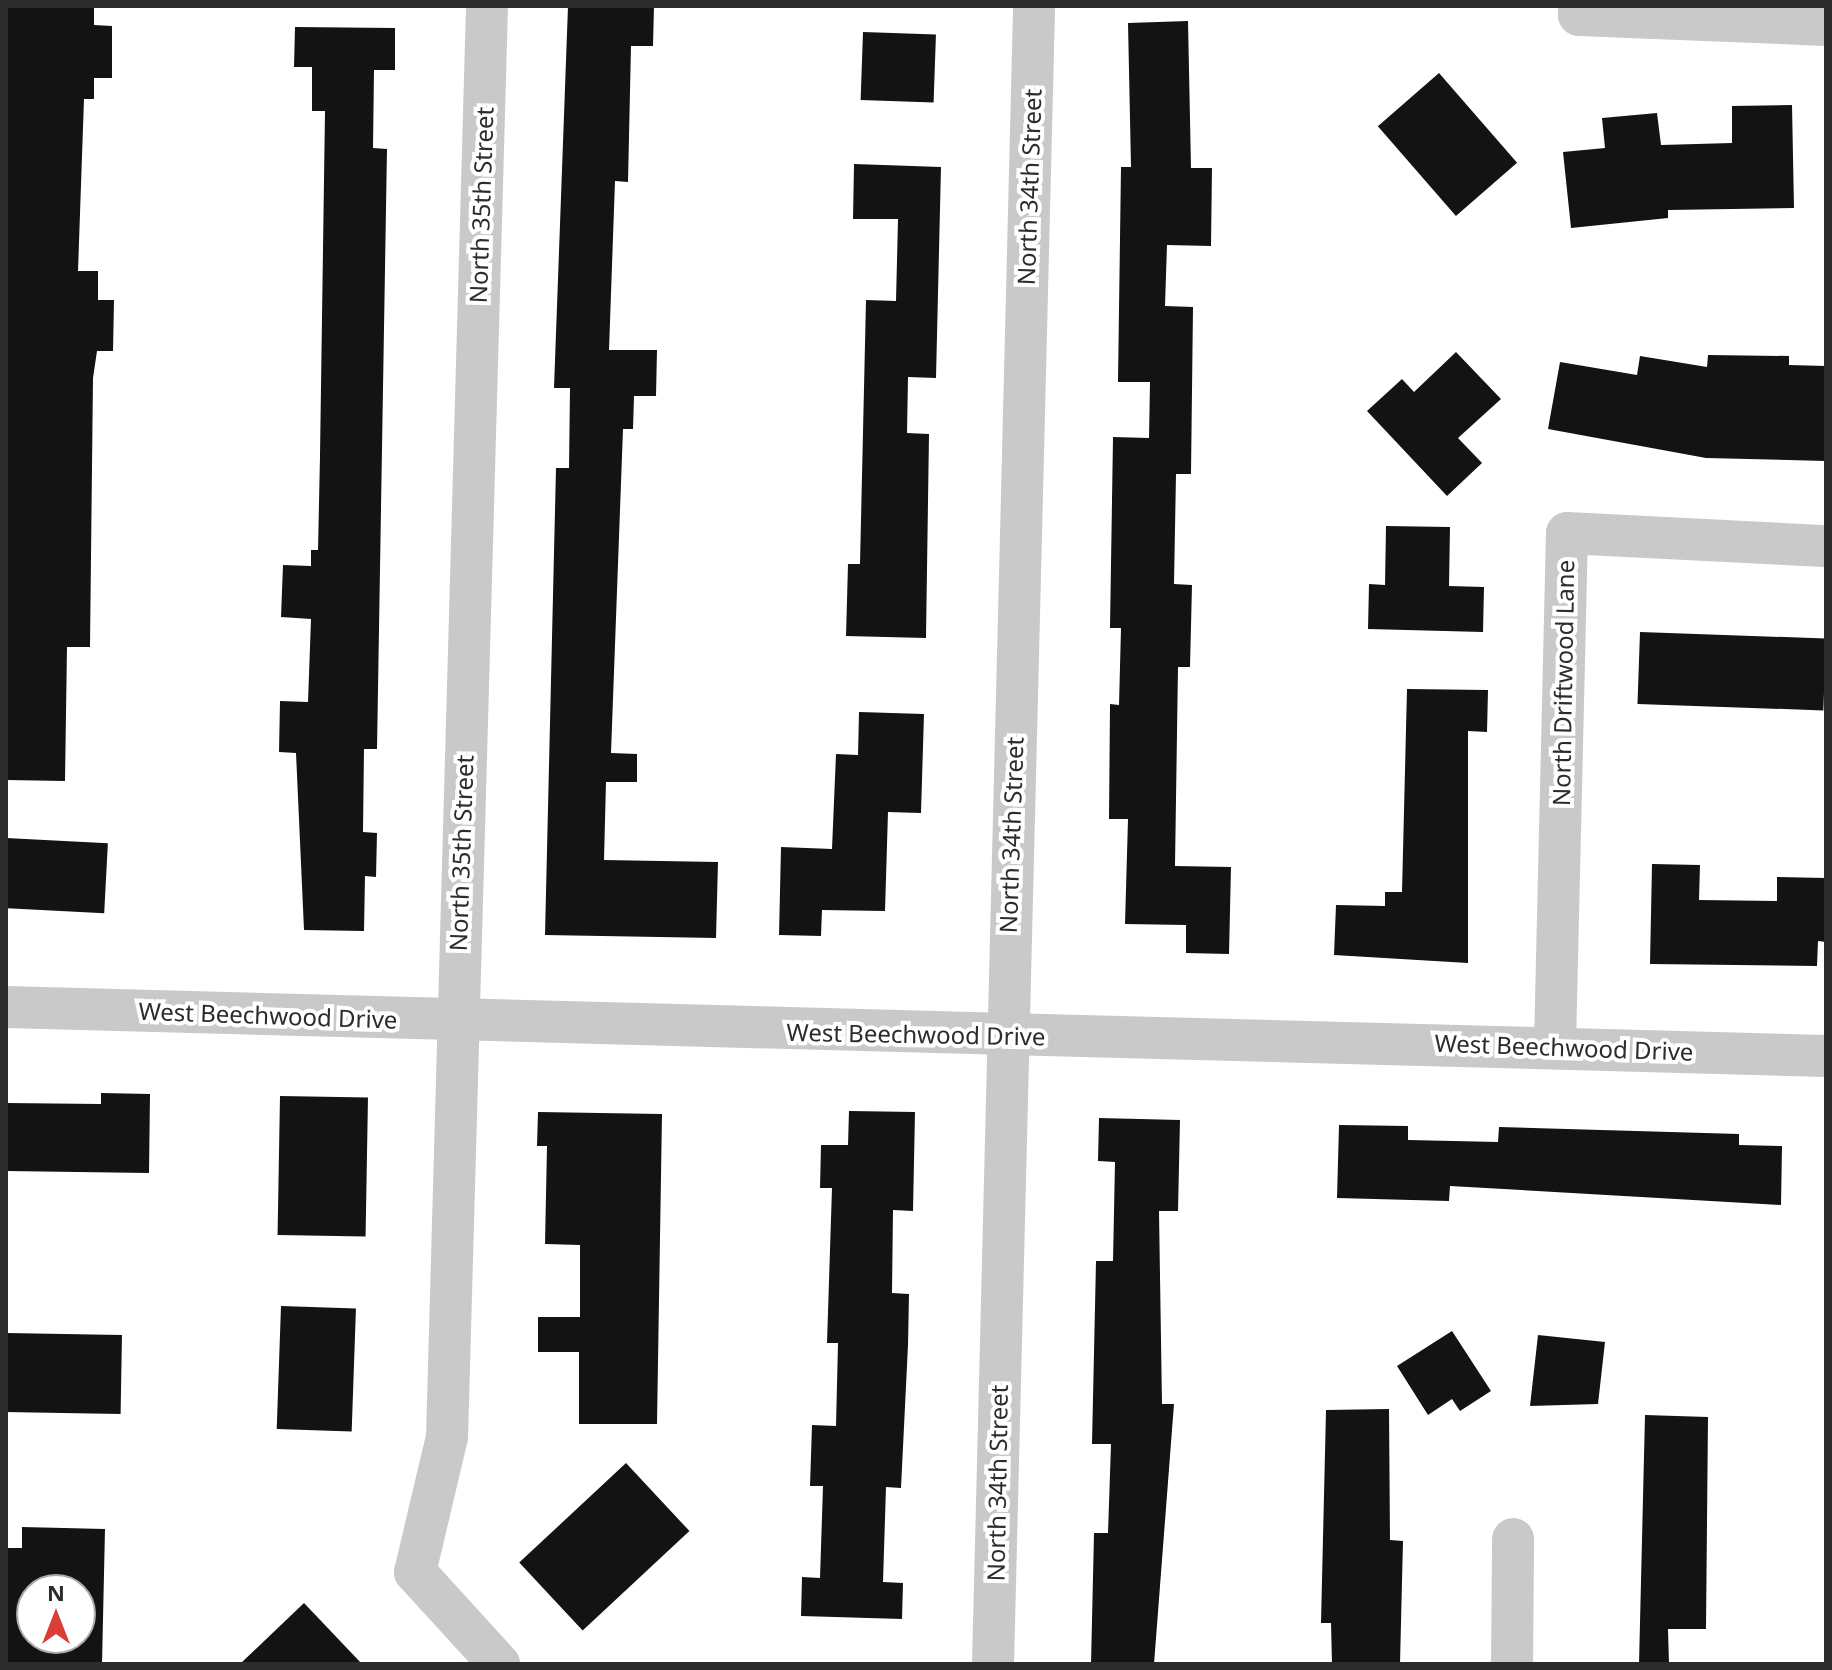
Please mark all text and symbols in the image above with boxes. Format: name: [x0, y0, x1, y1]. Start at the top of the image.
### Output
street label: North 34th Street: [1011, 88, 1047, 286]
street label: North 35th Street: [463, 106, 499, 304]
street label: North Driftwood Lane: [1546, 560, 1580, 806]
street label: North 34th Street: [993, 736, 1029, 934]
street label: North 35th Street: [443, 754, 479, 952]
street label: West Beechwood Drive: [138, 996, 398, 1034]
street label: West Beechwood Drive: [786, 1017, 1046, 1051]
street label: West Beechwood Drive: [1434, 1028, 1694, 1066]
street label: North 34th Street: [981, 1384, 1013, 1582]
north arrow: [16, 1574, 96, 1654]
text: N: [47, 1577, 65, 1607]

